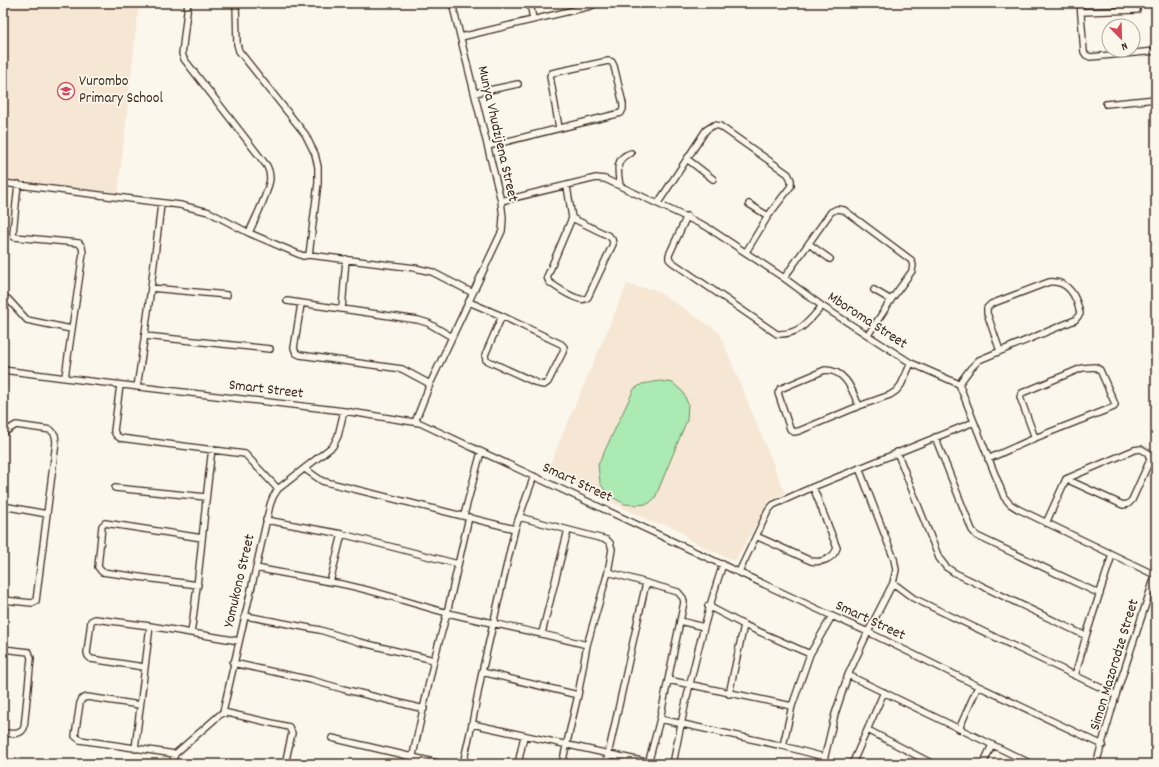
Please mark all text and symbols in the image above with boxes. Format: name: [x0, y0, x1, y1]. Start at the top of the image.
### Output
north arrow: [1101, 18, 1141, 58]
text: N: [1118, 37, 1130, 54]
street label: Munya Vhudzijena Street: [471, 64, 523, 205]
place label: Vurombo Primary School: [79, 71, 163, 110]
school or university icon: Vurombo Primary School: [56, 81, 76, 101]
street label: Mboroma Street: [823, 287, 912, 355]
street label: Smart Street: [227, 375, 305, 406]
street label: Smart Street: [538, 457, 616, 509]
street label: Yomukono Street: [219, 532, 262, 630]
street label: Smart Street: [831, 595, 909, 647]
street label: Simon Mazorodze Street: [1085, 596, 1146, 733]

